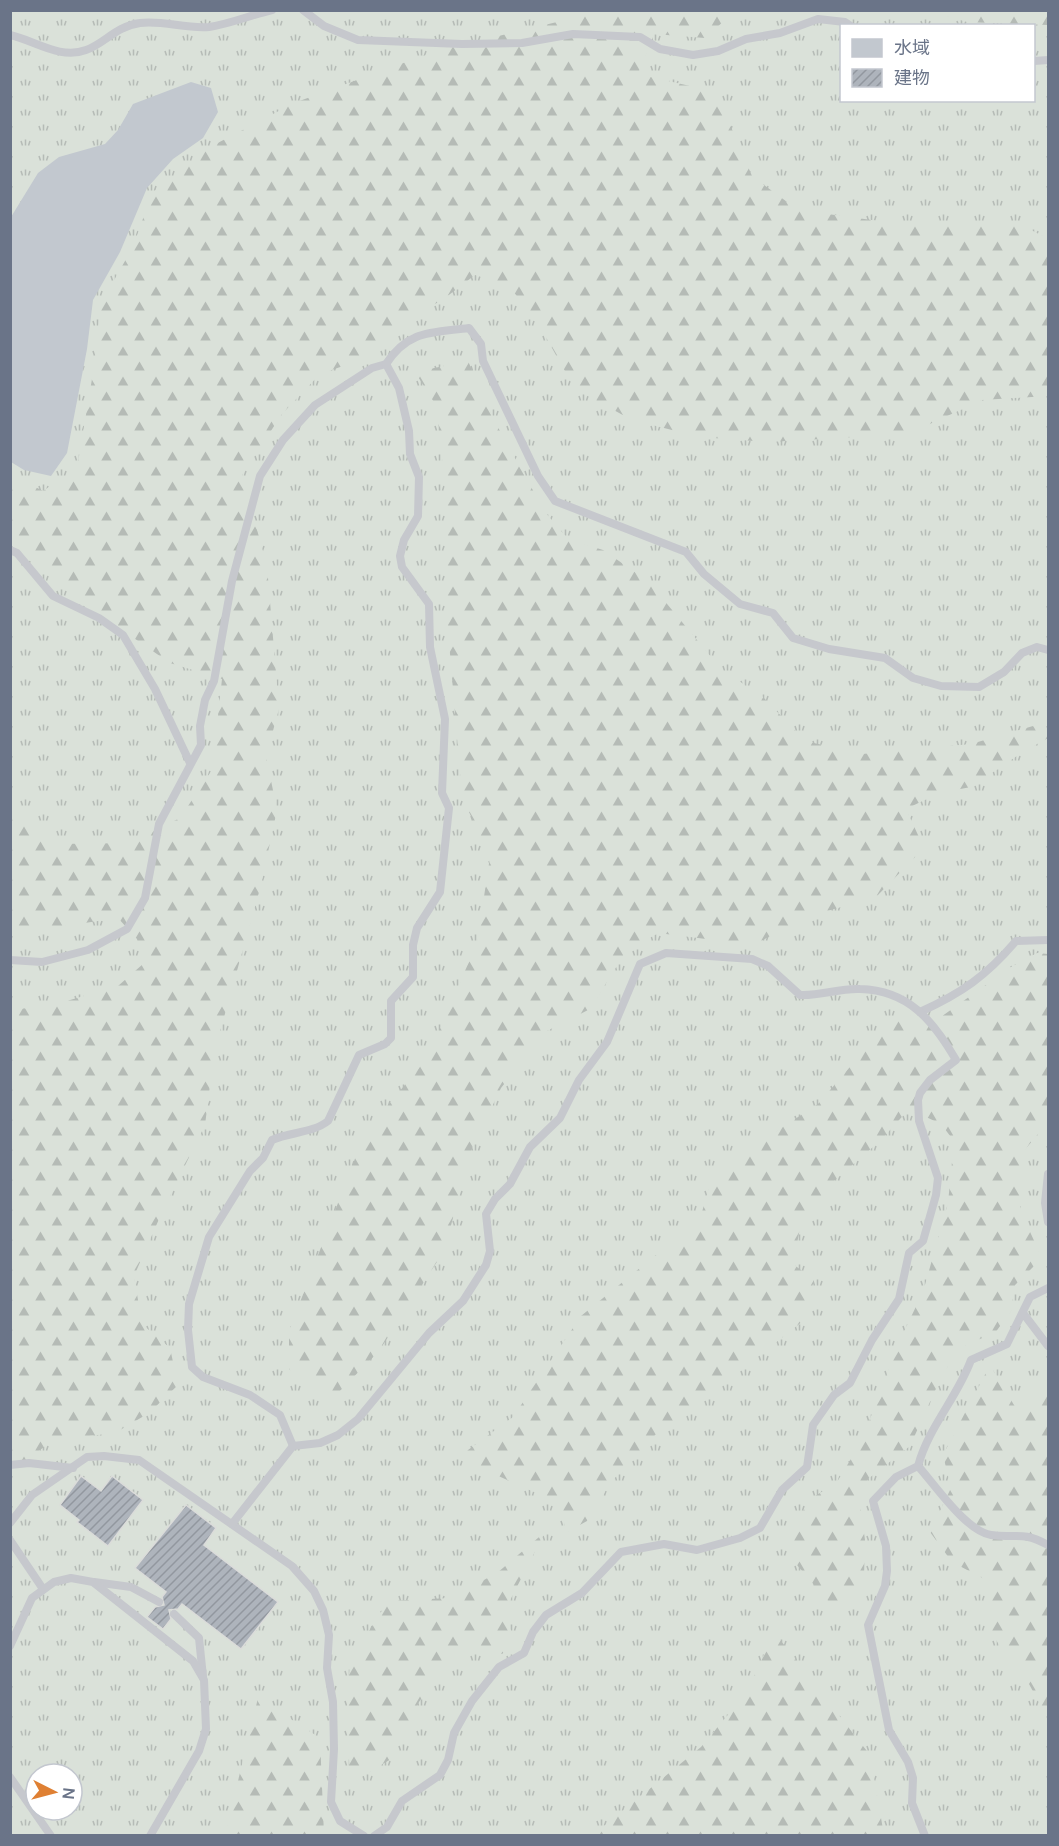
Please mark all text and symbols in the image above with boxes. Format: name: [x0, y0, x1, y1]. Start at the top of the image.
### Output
legend: [840, 24, 1035, 102]
text: 水域: [894, 35, 930, 59]
text: 建物: [894, 65, 930, 89]
north arrow: [24, 1762, 84, 1822]
text: N: [57, 1787, 80, 1800]

